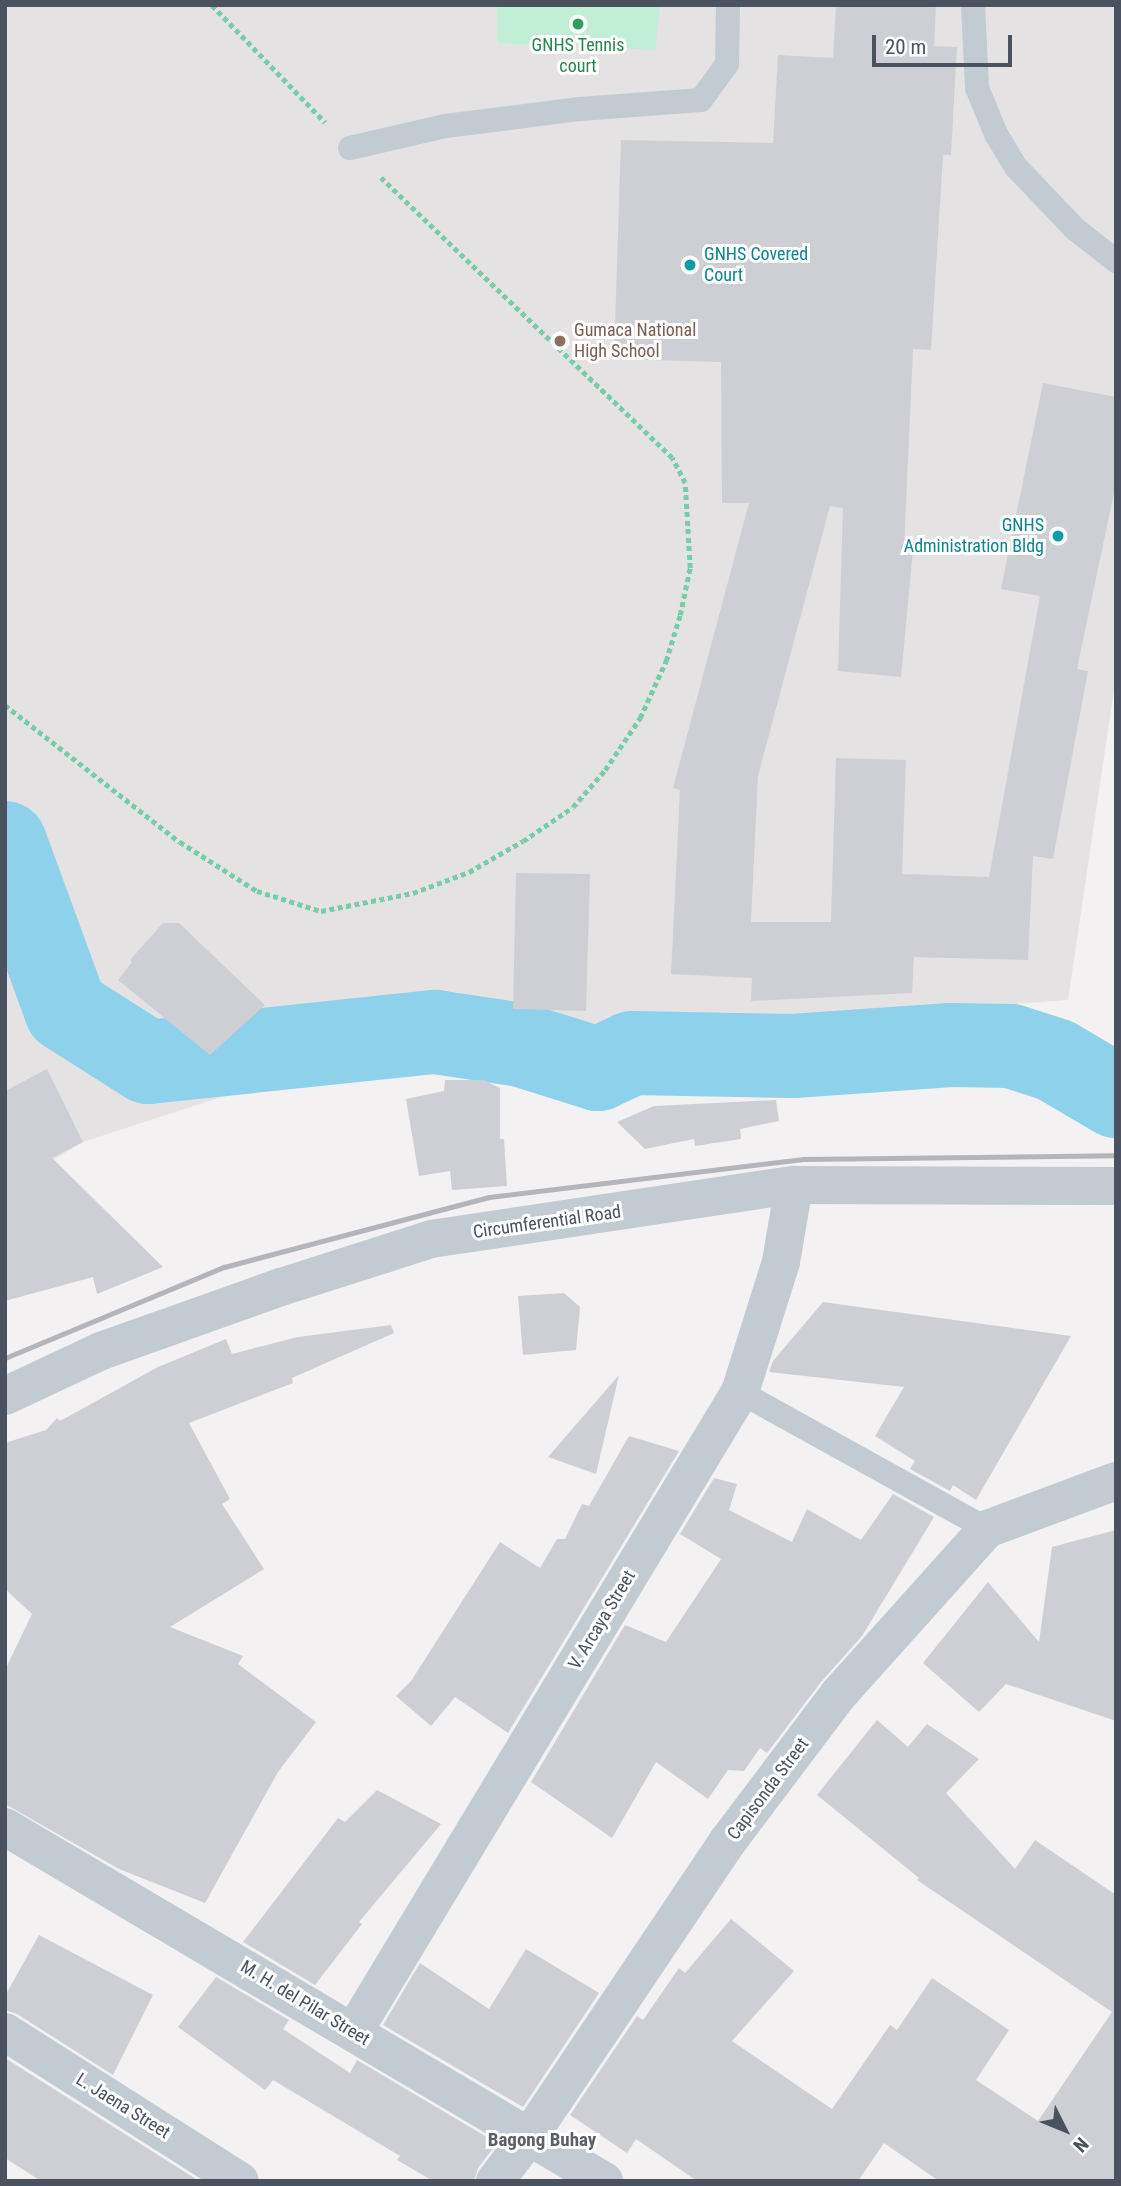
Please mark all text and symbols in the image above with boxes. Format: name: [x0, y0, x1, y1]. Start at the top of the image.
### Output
marker: GNHS Tennis court: [570, 16, 586, 32]
scale bar: [876, 21, 1016, 65]
place label: GNHS Tennis court: [531, 35, 625, 78]
text: 20 m: [885, 35, 926, 59]
place label: GNHS Covered Court: [704, 244, 808, 286]
marker: GNHS Covered Court: [682, 257, 698, 273]
place label: Gumaca National High School: [574, 320, 696, 362]
marker: Gumaca National High School: [552, 333, 568, 349]
place label: GNHS Administration Bldg: [904, 515, 1044, 558]
marker: GNHS Administration Bldg: [1050, 528, 1066, 544]
street label: Circumferential Road: [472, 1201, 622, 1243]
street label: V. Arcaya Street: [564, 1567, 640, 1673]
street label: Capisonda Street: [723, 1734, 813, 1844]
street label: M. H. del Pilar Street: [237, 1956, 373, 2050]
street label: L. Jaena Street: [72, 2069, 174, 2143]
north arrow: [1030, 2095, 1100, 2165]
district label: Bagong Buhay: [488, 2129, 596, 2151]
text: N: [1068, 2133, 1093, 2157]

